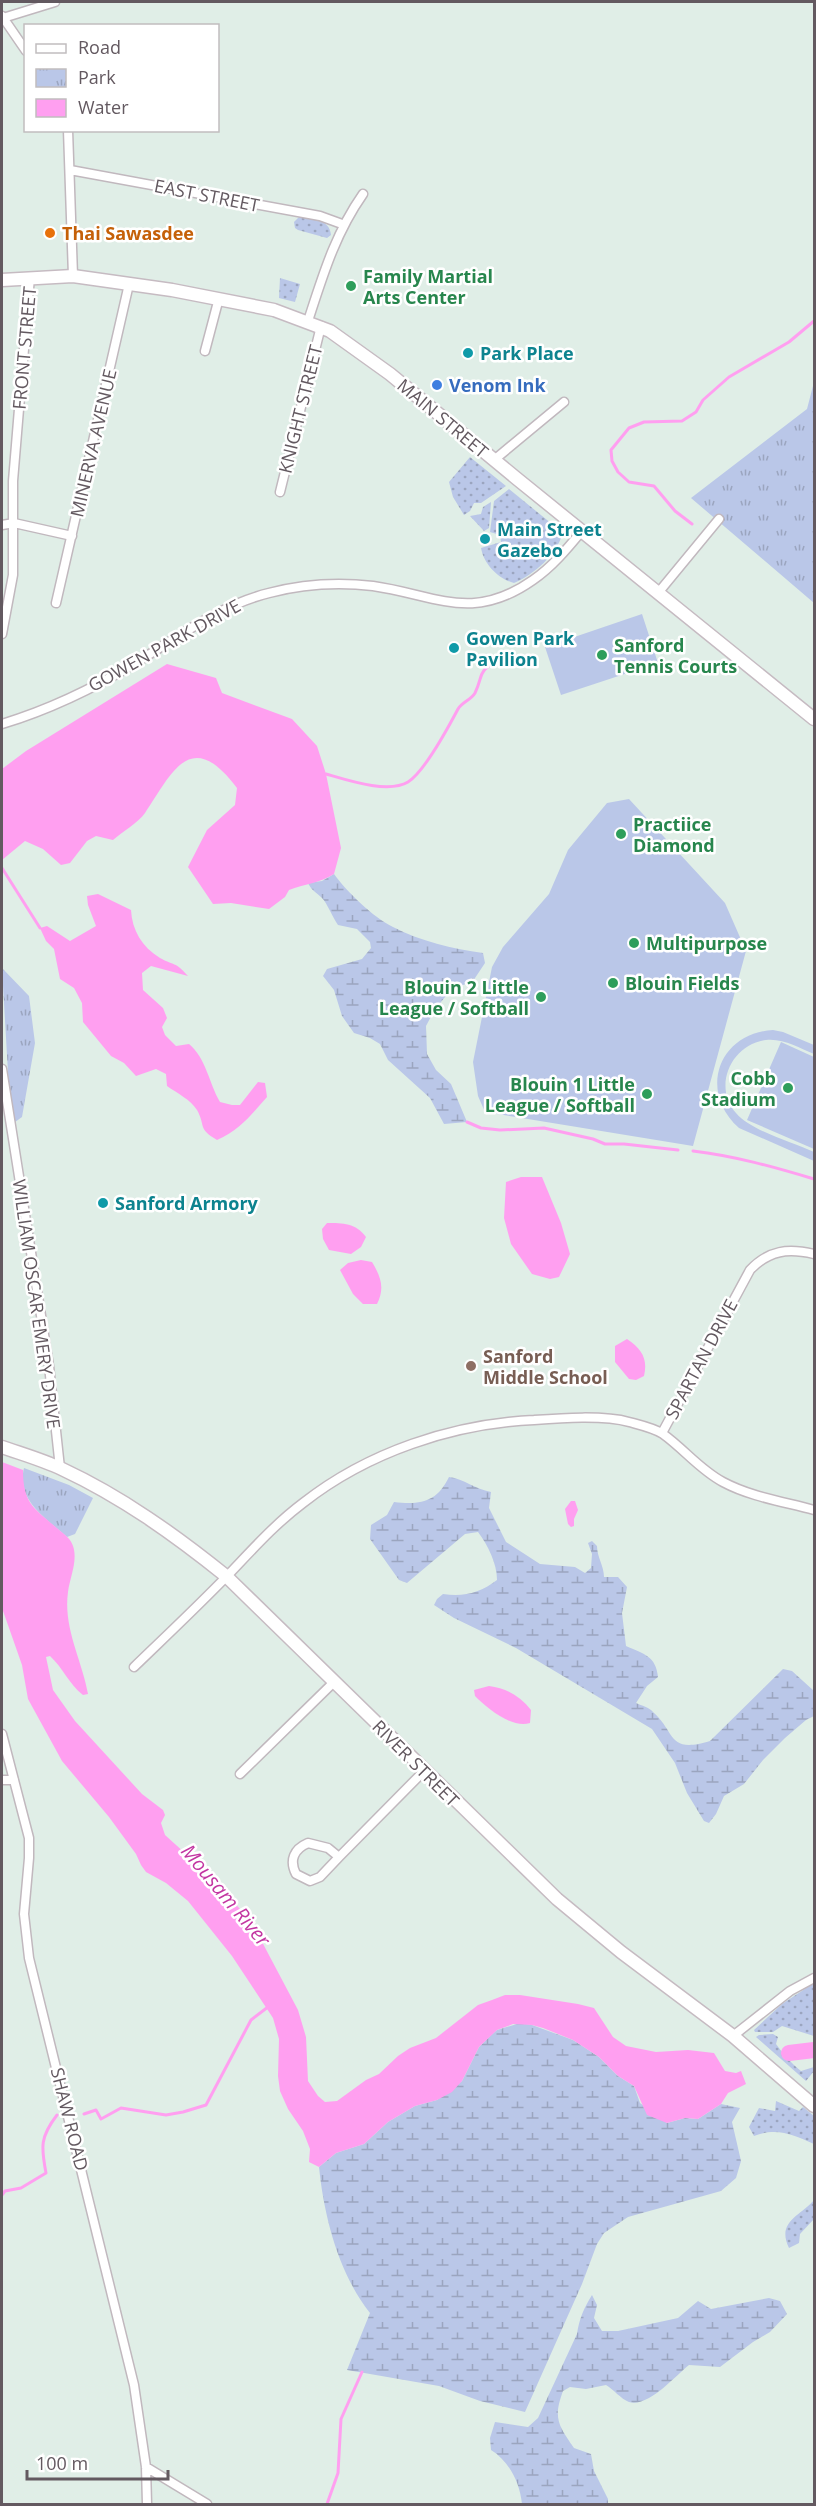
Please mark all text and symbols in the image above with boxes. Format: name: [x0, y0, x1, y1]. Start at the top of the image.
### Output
legend: [24, 24, 219, 132]
text: Road: [78, 35, 121, 59]
text: Park: [78, 65, 116, 89]
text: Water: [78, 95, 129, 119]
street label: EAST STREET: [152, 173, 262, 217]
place label: Thai Sawasdee: [62, 221, 194, 245]
marker: Thai Sawasdee: [43, 226, 57, 240]
place label: Family Martial Arts Center: [363, 264, 493, 309]
marker: Family Martial Arts Center: [344, 279, 358, 293]
street label: FRONT STREET: [7, 285, 41, 410]
place label: Park Place: [480, 341, 574, 365]
street label: KNIGHT STREET: [272, 342, 328, 476]
marker: Park Place: [461, 346, 475, 360]
street label: MINERVA AVENUE: [64, 367, 122, 519]
street label: MAIN STREET: [393, 373, 494, 463]
place label: Venom Ink: [449, 373, 546, 397]
marker: Venom Ink: [430, 378, 444, 392]
place label: Main Street Gazebo: [497, 517, 602, 562]
marker: Main Street Gazebo: [478, 532, 492, 546]
street label: GOWEN PARK DRIVE: [83, 593, 245, 697]
place label: Gowen Park Pavilion: [466, 626, 575, 671]
place label: Sanford Tennis Courts: [614, 633, 737, 678]
marker: Gowen Park Pavilion: [447, 641, 461, 655]
marker: Sanford Tennis Courts: [595, 648, 609, 662]
place label: Practiice Diamond: [633, 812, 715, 857]
marker: Practiice Diamond: [614, 827, 628, 841]
place label: Multipurpose: [646, 931, 767, 955]
marker: Multipurpose: [627, 936, 641, 950]
place label: Blouin Fields: [625, 971, 739, 995]
place label: Blouin 2 Little League / Softball: [379, 975, 529, 1020]
marker: Blouin Fields: [606, 976, 620, 990]
marker: Blouin 2 Little League / Softball: [534, 990, 548, 1004]
place label: Cobb Stadium: [701, 1066, 776, 1111]
place label: Blouin 1 Little League / Softball: [485, 1072, 635, 1117]
marker: Cobb Stadium: [781, 1081, 795, 1095]
marker: Blouin 1 Little League / Softball: [640, 1087, 654, 1101]
street label: WILLIAM OSCAR EMERY DRIVE: [8, 1178, 66, 1430]
place label: Sanford Armory: [115, 1191, 259, 1215]
marker: Sanford Armory: [96, 1196, 110, 1210]
street label: SPARTAN DRIVE: [659, 1295, 743, 1423]
place label: Sanford Middle School: [483, 1344, 608, 1389]
marker: Sanford Middle School: [464, 1359, 478, 1373]
street label: RIVER STREET: [367, 1714, 465, 1812]
water label: Mousam River: [175, 1838, 277, 1953]
street label: SHAW ROAD: [46, 2065, 94, 2173]
scale bar: [27, 2443, 168, 2481]
text: 100 m: [36, 2451, 88, 2475]

